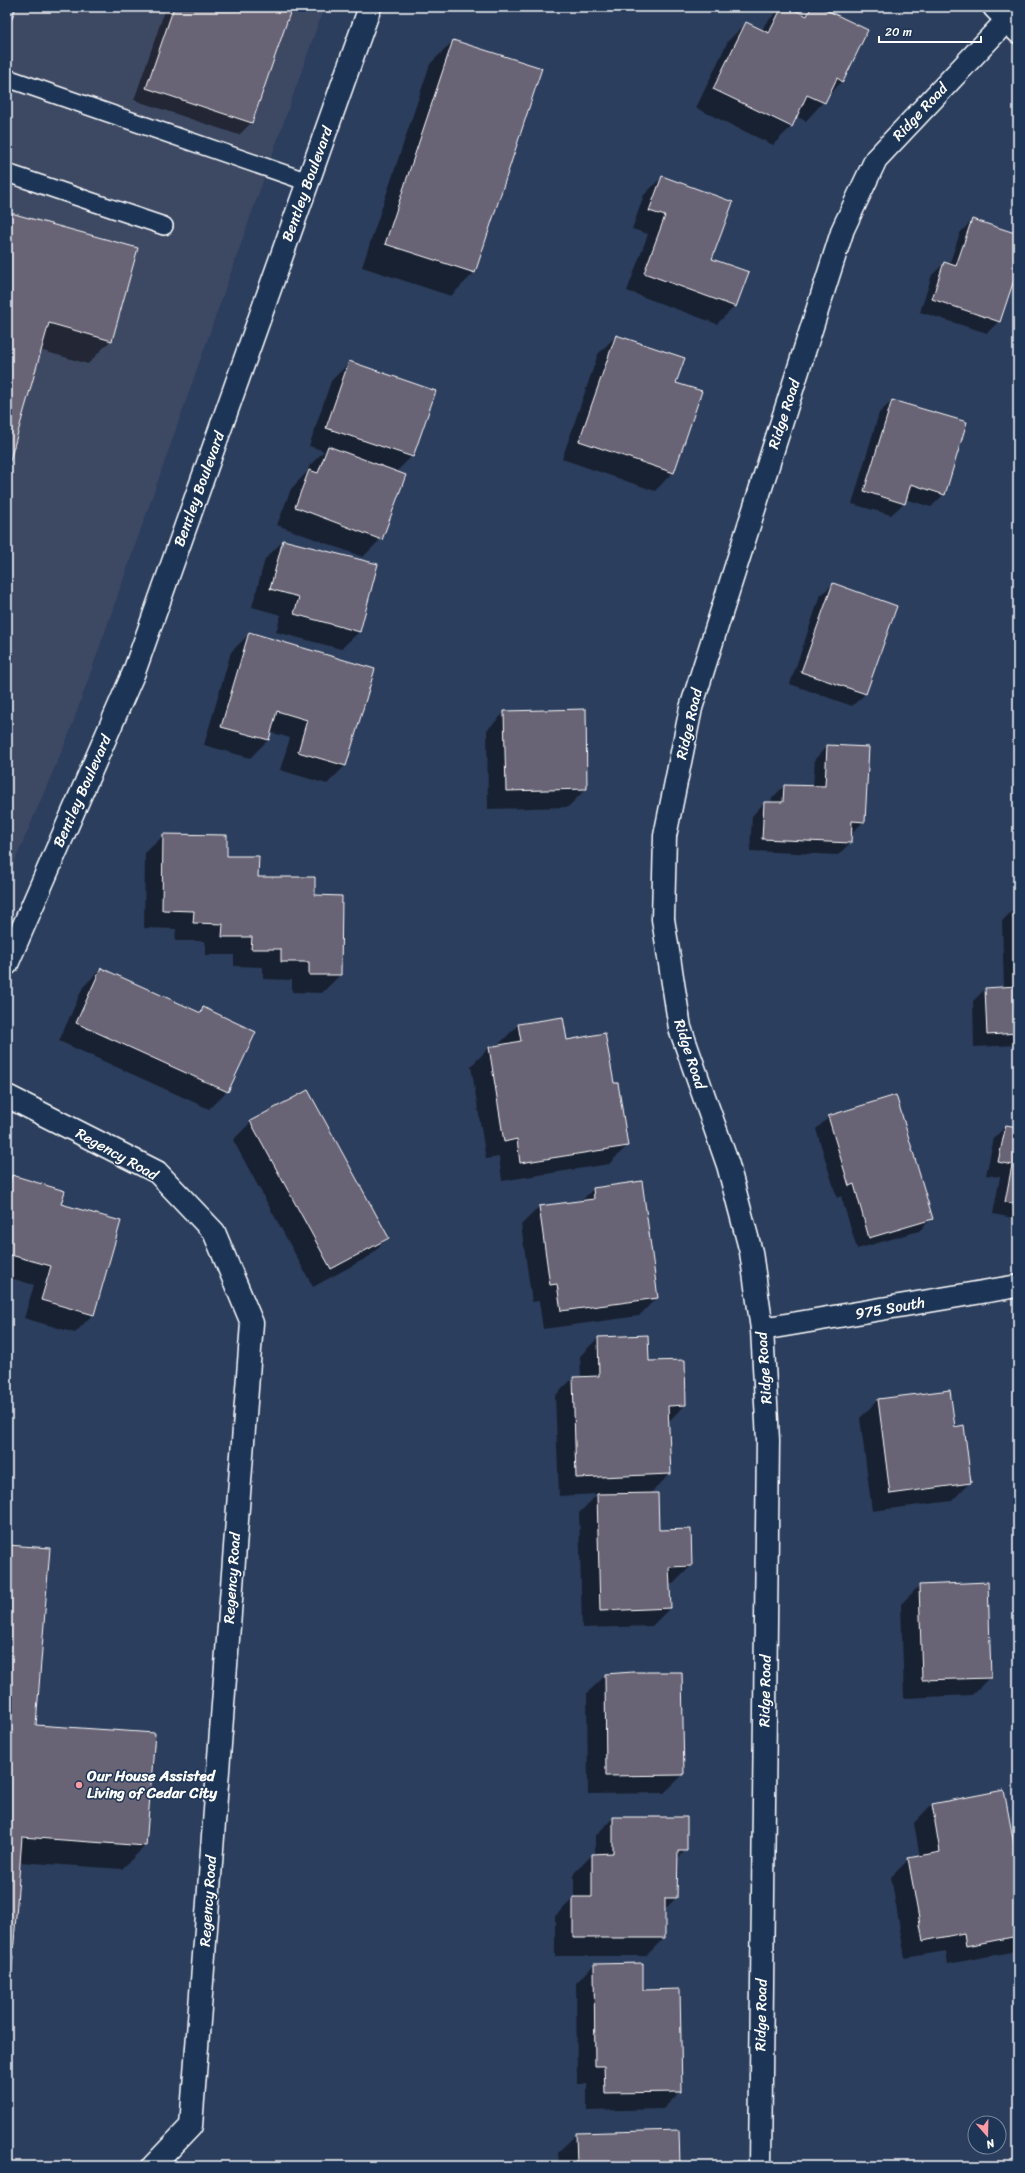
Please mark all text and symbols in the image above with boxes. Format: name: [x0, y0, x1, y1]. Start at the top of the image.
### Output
scale bar: [879, 18, 981, 44]
text: 20 m: [885, 21, 912, 43]
street label: Ridge Road: [886, 76, 955, 147]
street label: Bentley Boulevard: [274, 122, 340, 245]
street label: Ridge Road: [760, 375, 808, 452]
street label: Bentley Boulevard: [166, 427, 232, 550]
street label: Ridge Road: [668, 685, 710, 762]
street label: Bentley Boulevard: [46, 729, 119, 852]
street label: Ridge Road: [666, 1016, 714, 1093]
street label: Regency Road: [71, 1120, 164, 1188]
street label: 975 South: [853, 1289, 927, 1327]
street label: Ridge Road: [748, 1330, 779, 1405]
street label: Regency Road: [216, 1530, 248, 1624]
street label: Ridge Road: [751, 1654, 779, 1727]
place label: Our House Assisted Living of Cedar City: [86, 1763, 218, 1806]
marker: Our House Assisted Living of Cedar City: [74, 1780, 84, 1790]
street label: Regency Road: [192, 1853, 224, 1947]
street label: Ridge Road: [747, 1978, 775, 2051]
north arrow: [967, 2115, 1007, 2155]
text: N: [983, 2133, 998, 2154]

